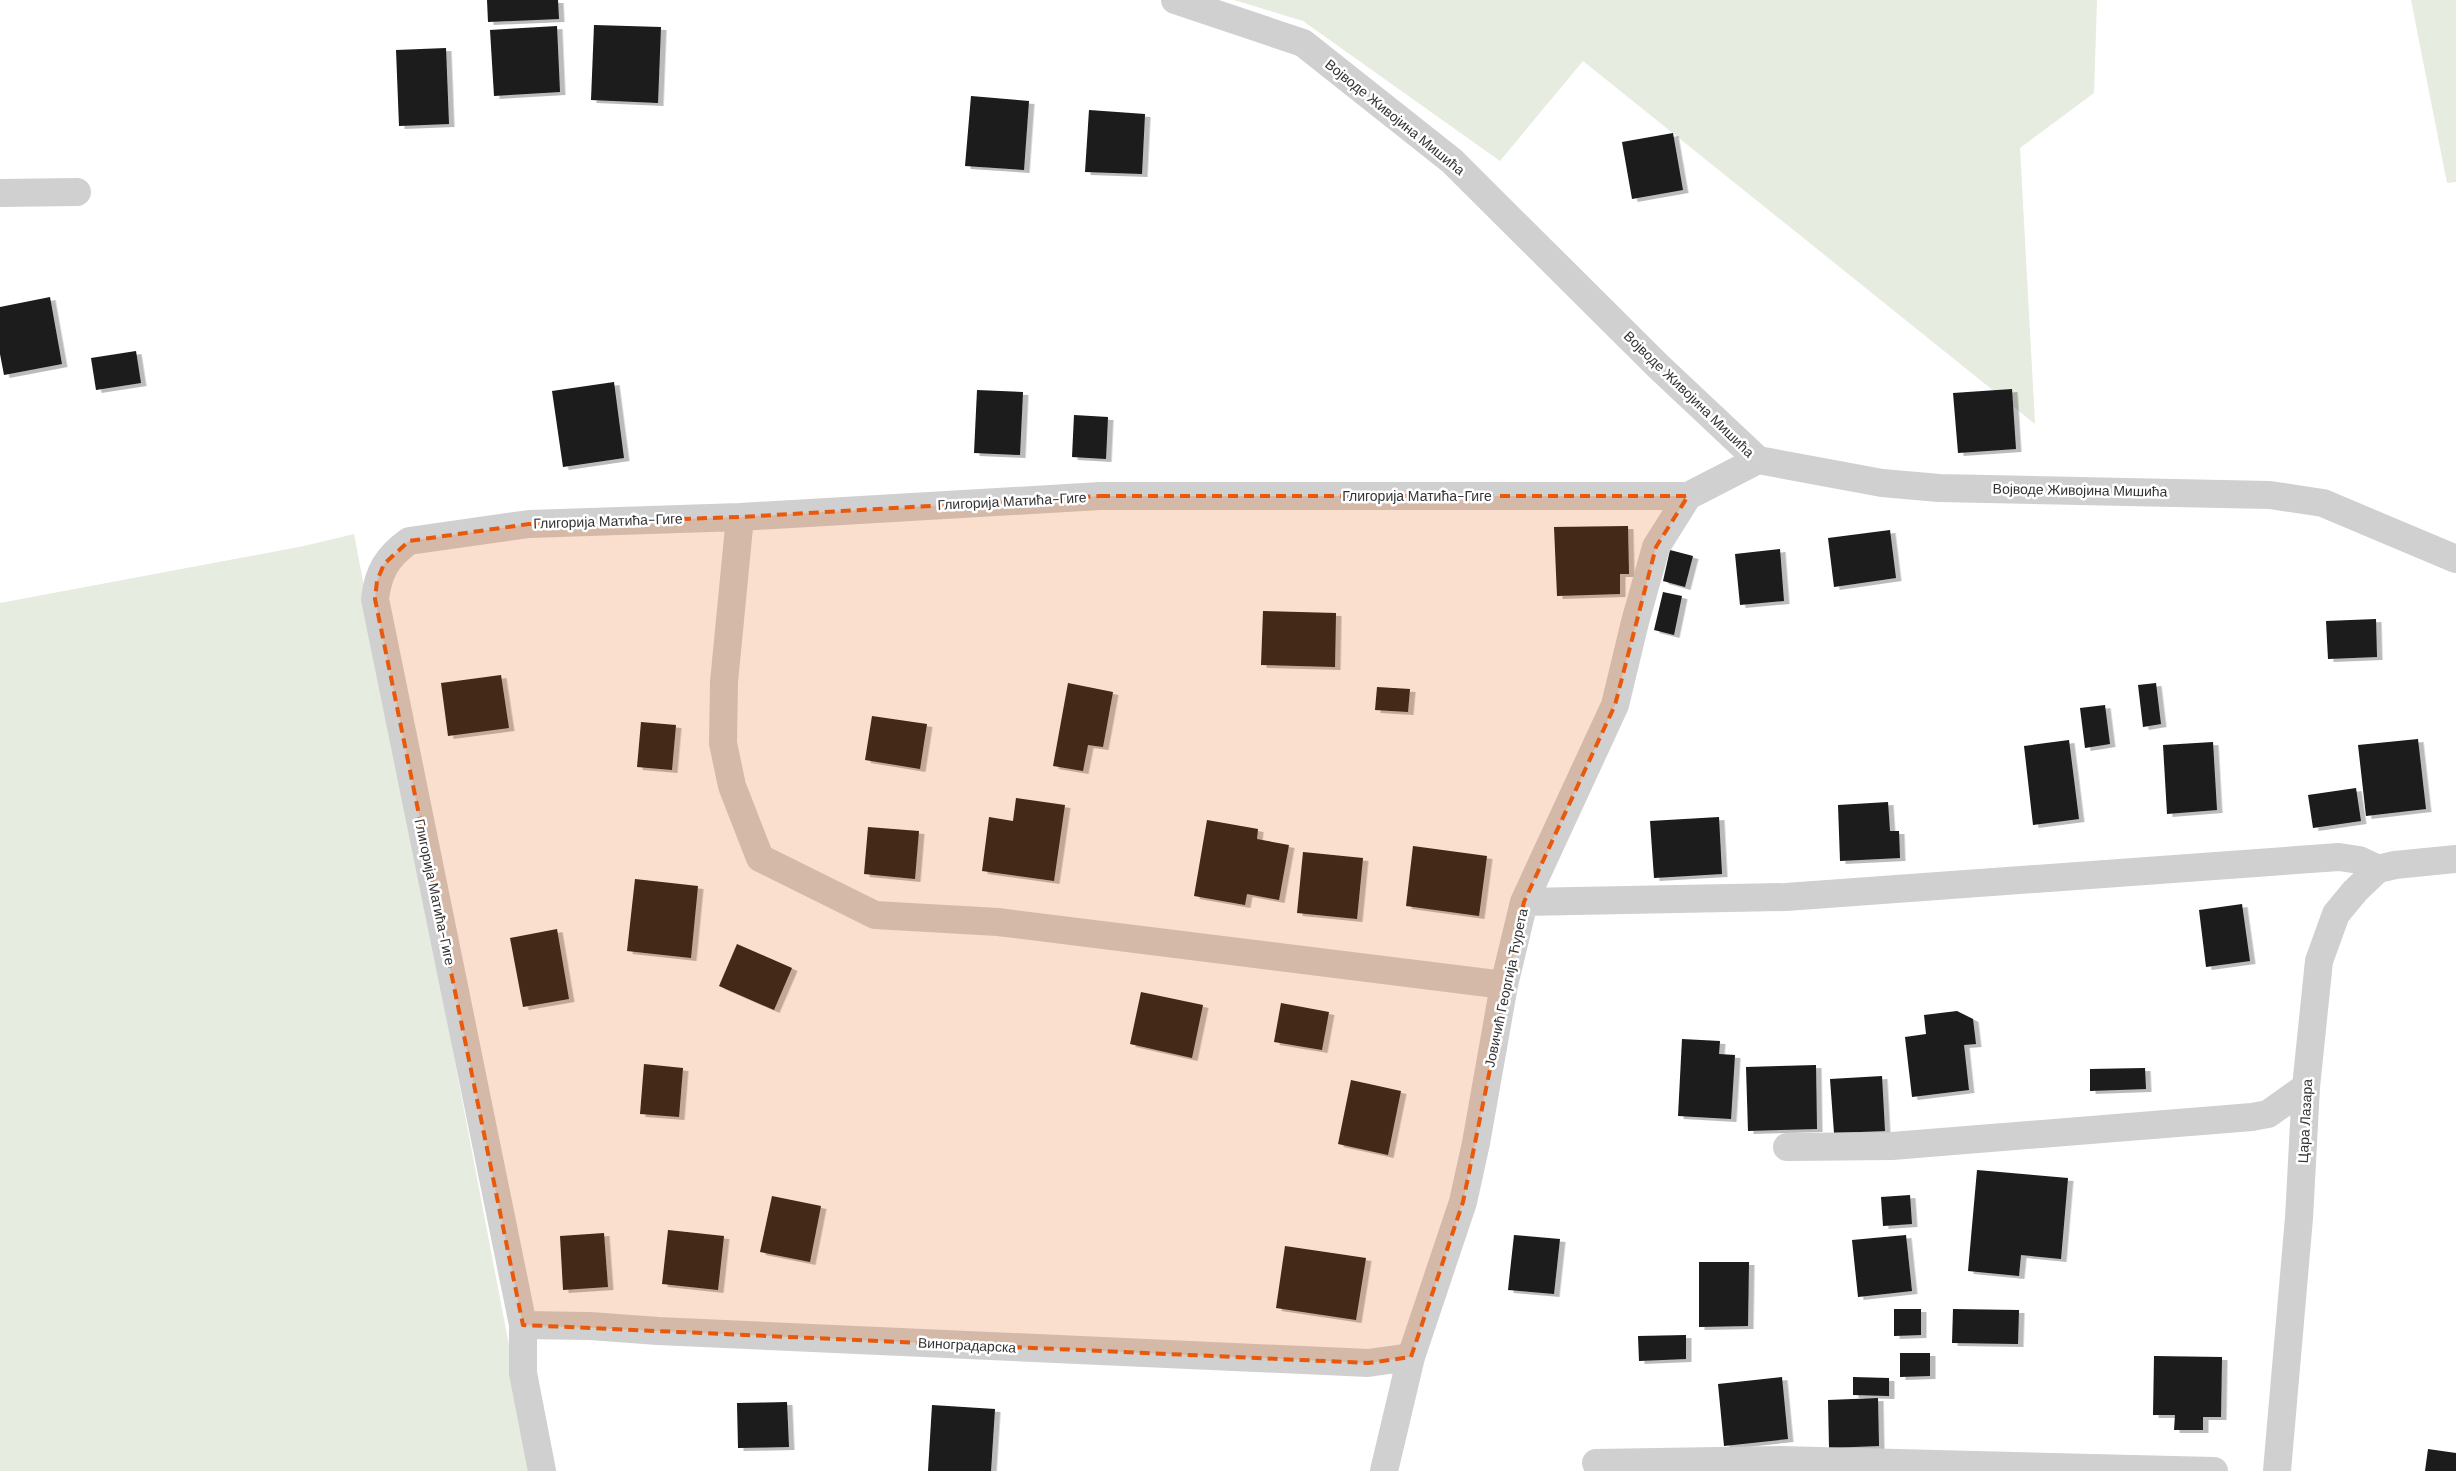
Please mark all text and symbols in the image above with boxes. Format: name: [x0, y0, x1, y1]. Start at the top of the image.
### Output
street label: Војводе Живојина Мишића: [1321, 55, 1469, 179]
street label: Војводе Живојина Мишића: [1620, 327, 1758, 461]
street label: Војводе Живојина Мишића: [1992, 479, 2168, 501]
street label: Глигорија Матића-Гиге: [1342, 487, 1492, 505]
street label: Глигорија Матића-Гиге: [937, 488, 1087, 514]
street label: Глигорија Матића-Гиге: [533, 509, 683, 533]
street label: Глигорија Матића-Гиге: [411, 817, 459, 967]
street label: Јовичић Георгија Ћурета: [1480, 907, 1532, 1069]
street label: Цара Лазара: [2294, 1078, 2316, 1164]
street label: Виноградарска: [917, 1333, 1017, 1357]

